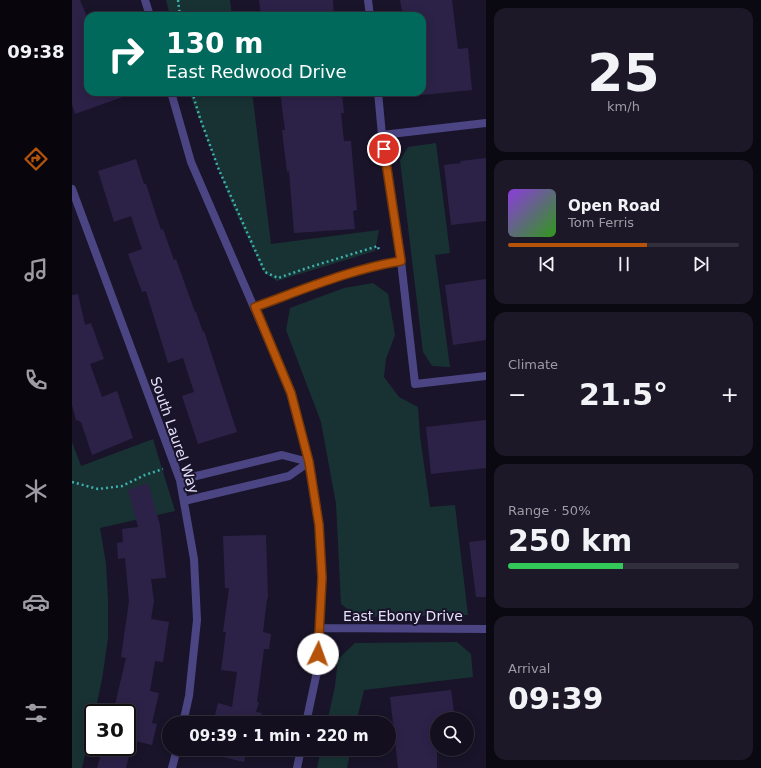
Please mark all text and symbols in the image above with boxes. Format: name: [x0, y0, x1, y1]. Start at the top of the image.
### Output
text: 130 m: [166, 27, 263, 60]
icon: right: [100, 28, 152, 80]
text: 09:38: [7, 41, 65, 62]
text: 25: [587, 43, 660, 103]
text: East Redwood Drive: [166, 61, 347, 82]
text: km/h: [607, 99, 640, 114]
pin: [367, 132, 401, 166]
icon: arrive: [373, 138, 395, 160]
icon: directions: [22, 145, 50, 173]
text: Open Road: [568, 197, 660, 215]
text: Tom Ferris: [568, 215, 634, 230]
icon: previous: [536, 253, 558, 275]
icon: pause: [613, 253, 635, 275]
icon: next: [690, 253, 712, 275]
icon: music: [22, 256, 50, 284]
text: Climate: [508, 357, 558, 372]
icon: phone: [22, 366, 50, 394]
street label: South Laurel Way: [147, 374, 203, 496]
text: 21.5°: [579, 377, 668, 412]
text: −: [508, 382, 526, 407]
text: +: [721, 382, 739, 407]
icon: climate: [22, 477, 50, 505]
text: Range · 50%: [508, 503, 591, 518]
text: 250 km: [508, 523, 632, 558]
icon: car: [22, 588, 50, 616]
street label: East Ebony Drive: [343, 608, 463, 624]
position arrow: [297, 633, 339, 675]
text: Arrival: [508, 661, 550, 676]
text: 09:39: [508, 681, 604, 716]
icon: filters: [22, 699, 50, 727]
speed limit sign: 30: [84, 704, 136, 756]
map controls: [430, 712, 474, 756]
button: search: [430, 712, 474, 756]
text: 09:39 · 1 min · 220 m: [189, 727, 369, 745]

